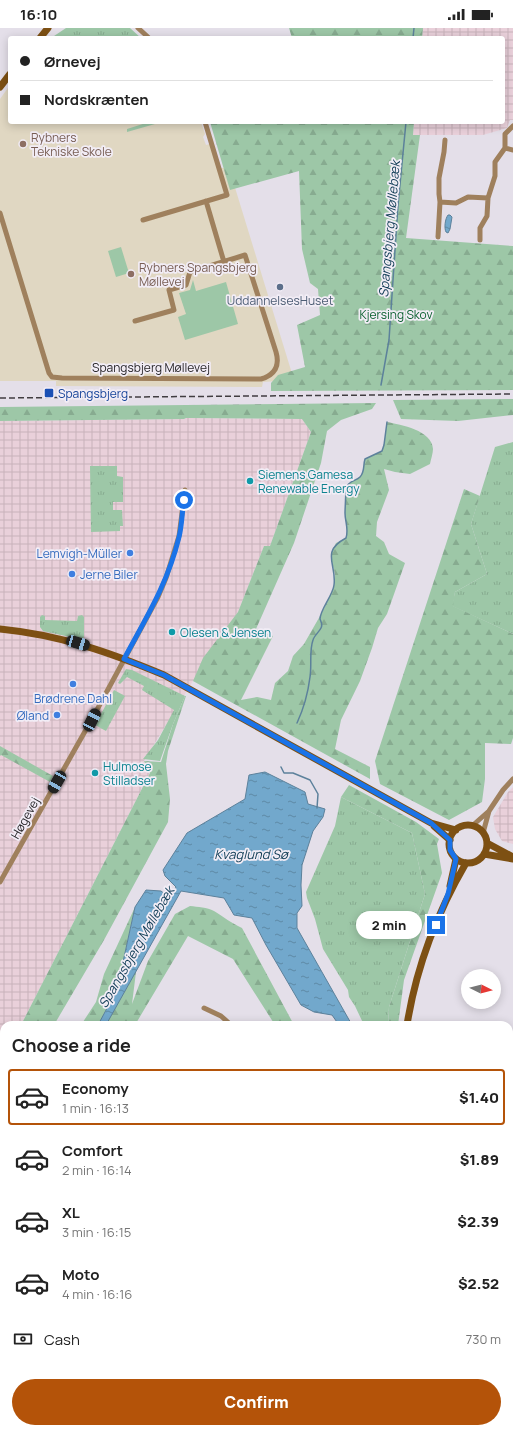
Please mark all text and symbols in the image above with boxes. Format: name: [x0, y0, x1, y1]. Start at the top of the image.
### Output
text: 16:10: [20, 4, 57, 25]
text: Ørnevej: [44, 51, 101, 72]
text: Nordskrænten: [44, 89, 149, 110]
place label: Rybners Tekniske Skole: [31, 129, 112, 160]
marker: Rybners Tekniske Skole: [18, 139, 28, 149]
water label: Spangsbjerg Møllebæk: [374, 157, 404, 298]
place label: Rybners Spangsbjerg Møllevej: [139, 259, 257, 290]
marker: Rybners Spangsbjerg Møllevej: [126, 269, 136, 279]
marker: UddannelsesHuset: [275, 282, 285, 292]
place label: UddannelsesHuset: [227, 292, 333, 309]
park label: Kjersing Skov: [359, 306, 433, 323]
street label: Spangsbjerg Møllevej: [92, 359, 210, 376]
place label: Spangsbjerg: [58, 385, 128, 402]
marker: Spangsbjerg: [43, 387, 55, 399]
place label: Siemens Gamesa Renewable Energy: [258, 466, 360, 497]
marker: Siemens Gamesa Renewable Energy: [245, 476, 255, 486]
route start: [175, 491, 193, 509]
place label: Lemvigh-Müller: [37, 545, 123, 562]
marker: Lemvigh-Müller: [125, 548, 135, 558]
place label: Jerne Biler: [80, 566, 138, 583]
marker: Jerne Biler: [67, 569, 77, 579]
place label: Olesen & Jensen: [180, 624, 271, 641]
marker: Olesen & Jensen: [167, 627, 177, 637]
car: [65, 634, 91, 652]
marker: Brødrene Dahl: [68, 679, 78, 689]
place label: Brødrene Dahl: [34, 690, 112, 707]
place label: Øland: [17, 707, 49, 724]
car: [81, 707, 103, 733]
marker: Øland: [52, 710, 62, 720]
place label: Hulmose Stilladser: [103, 758, 156, 789]
marker: Hulmose Stilladser: [90, 768, 100, 778]
car: [46, 769, 68, 795]
street label: Høgevej: [7, 794, 43, 842]
water label: Kvaglund Sø: [214, 845, 290, 863]
water label: Spangsbjerg Møllebæk: [94, 881, 179, 1011]
callout: 2 min: [356, 911, 422, 939]
text: 2 min: [372, 916, 406, 934]
route end: [427, 916, 445, 934]
north arrow: [461, 969, 501, 1009]
map controls: [461, 969, 501, 1009]
text: Choose a ride: [12, 1033, 131, 1057]
text: Economy: [62, 1078, 129, 1099]
icon: car: [14, 1079, 50, 1115]
text: $1.40: [459, 1087, 499, 1108]
text: 1 min · 16:13: [62, 1099, 129, 1117]
text: Comfort: [62, 1140, 123, 1161]
icon: car: [14, 1141, 50, 1177]
text: $1.89: [460, 1149, 499, 1170]
text: 2 min · 16:14: [62, 1161, 132, 1179]
text: XL: [62, 1202, 80, 1223]
icon: car: [14, 1203, 50, 1239]
text: $2.39: [457, 1211, 499, 1232]
text: 3 min · 16:15: [62, 1223, 131, 1241]
text: Moto: [62, 1264, 99, 1285]
icon: car: [14, 1265, 50, 1301]
text: $2.52: [458, 1273, 499, 1294]
text: 4 min · 16:16: [62, 1285, 132, 1303]
icon: cash: [12, 1328, 34, 1350]
text: Cash: [44, 1329, 80, 1350]
text: 730 m: [466, 1330, 501, 1348]
button: Confirm: [12, 1379, 501, 1425]

